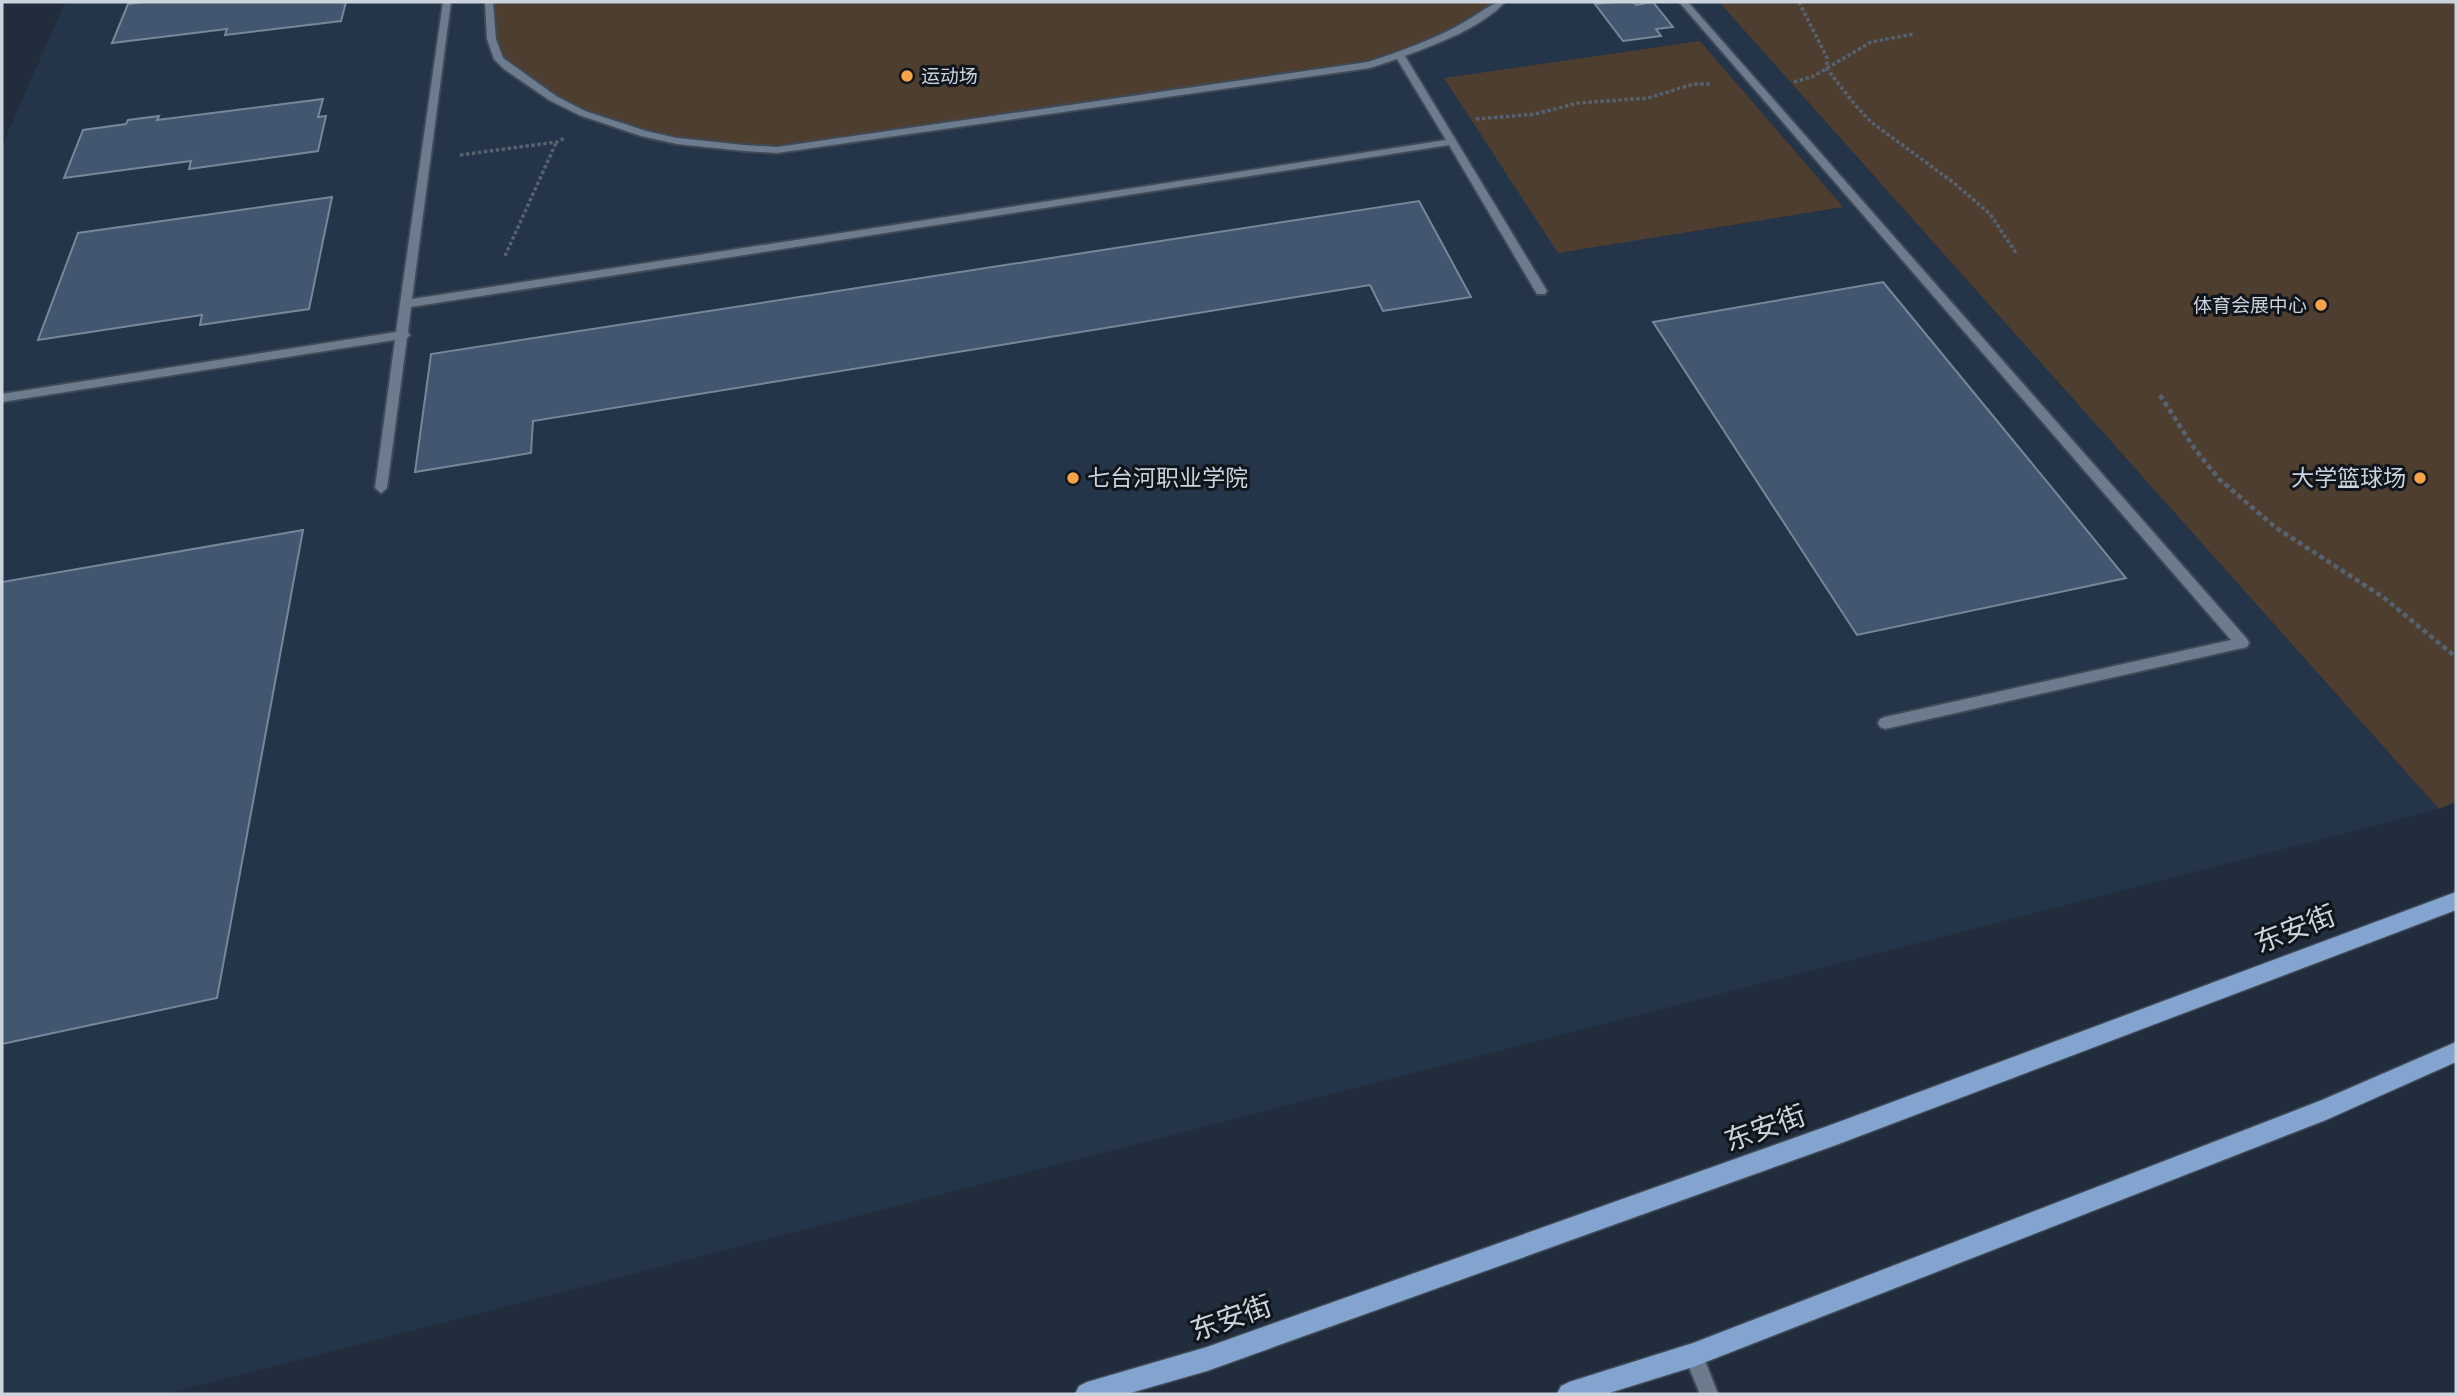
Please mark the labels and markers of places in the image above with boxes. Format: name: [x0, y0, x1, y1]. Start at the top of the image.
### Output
place label: 运动场: [921, 66, 978, 87]
marker: 运动场: [899, 68, 915, 84]
place label: 体育会展中心: [2193, 295, 2307, 316]
marker: 体育会展中心: [2313, 297, 2329, 313]
place label: 七台河职业学院: [1087, 465, 1248, 491]
place label: 大学篮球场: [2291, 465, 2406, 491]
marker: 七台河职业学院: [1065, 470, 1081, 486]
marker: 大学篮球场: [2412, 470, 2428, 486]

